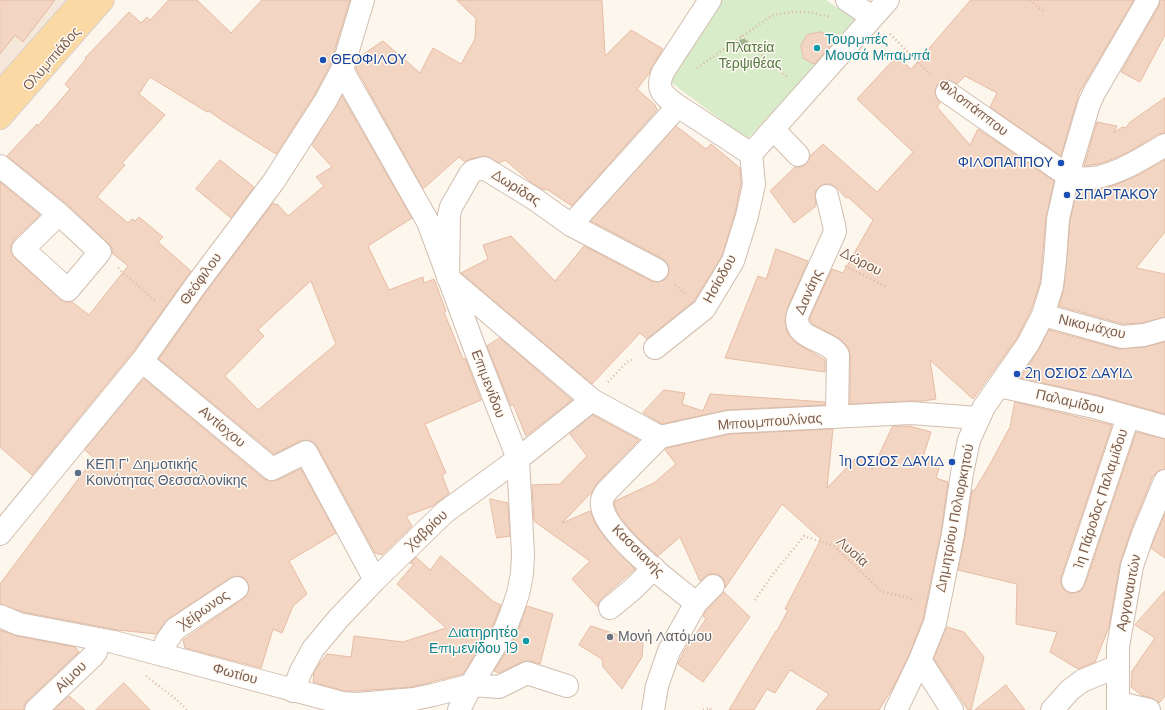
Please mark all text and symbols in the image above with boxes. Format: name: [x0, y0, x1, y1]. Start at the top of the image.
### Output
street label: Ολυμπιάδος: [20, 24, 84, 94]
place label: Τουρμπές Μουσά Μπαμπά: [825, 32, 930, 64]
park label: Πλατεία Τερψιθέας: [718, 40, 782, 72]
marker: Τουρμπές Μουσά Μπαμπά: [812, 43, 822, 53]
place label: ΘΕΟΦΙΛΟΥ: [331, 52, 407, 68]
marker: ΘΕΟΦΙΛΟΥ: [318, 55, 328, 65]
street label: Φιλοπάππου: [935, 76, 1011, 140]
place label: ΦΙΛΟΠΑΠΠΟΥ: [958, 155, 1053, 171]
marker: ΦΙΛΟΠΑΠΠΟΥ: [1056, 158, 1066, 168]
street label: Δωρίδας: [488, 166, 544, 210]
place label: ΣΠΑΡΤΑΚΟΥ: [1075, 187, 1158, 203]
marker: ΣΠΑΡΤΑΚΟΥ: [1062, 190, 1072, 200]
street label: Δώρου: [837, 244, 885, 280]
street label: Θεόφιλου: [177, 250, 225, 308]
street label: Ησίοδου: [700, 252, 740, 306]
street label: Δανάης: [792, 267, 826, 317]
street label: Νικομάχου: [1057, 311, 1127, 343]
street label: Επιμενίδου: [467, 348, 509, 420]
place label: 2η ΟΣΙΟΣ ΔΑΥΙΔ: [1025, 366, 1133, 382]
marker: 2η ΟΣΙΟΣ ΔΑΥΙΔ: [1012, 369, 1022, 379]
street label: Παλαμίδου: [1034, 386, 1106, 418]
street label: Αντίοχου: [195, 403, 249, 451]
street label: Μπουμπουλίνας: [717, 410, 823, 434]
street label: 1η Πάροδος Παλαμίδου: [1070, 427, 1132, 571]
street label: Δημητρίου Πολιορκητού: [932, 442, 978, 594]
place label: 1η ΟΣΙΟΣ ΔΑΥΙΔ: [839, 454, 944, 470]
place label: ΚΕΠ Γ' Δημοτικής Κοινότητας Θεσσαλονίκης: [86, 457, 247, 490]
marker: 1η ΟΣΙΟΣ ΔΑΥΙΔ: [947, 457, 957, 467]
marker: ΚΕΠ Γ' Δημοτικής Κοινότητας Θεσσαλονίκης: [73, 468, 83, 478]
street label: Χαβρίου: [403, 507, 451, 553]
street label: Κασσιανής: [608, 521, 668, 581]
street label: Λυσία: [832, 533, 872, 571]
street label: Αργοναυτών: [1113, 553, 1145, 633]
street label: Χείρωνος: [175, 587, 233, 633]
place label: Διατηρητέο Επιμενίδου 19: [429, 625, 518, 658]
place label: Μονή Λατόμου: [618, 629, 712, 645]
marker: Μονή Λατόμου: [605, 632, 615, 642]
marker: Διατηρητέο Επιμενίδου 19: [521, 636, 531, 646]
street label: Αίμου: [52, 658, 90, 696]
street label: Φωτίου: [211, 660, 259, 688]

